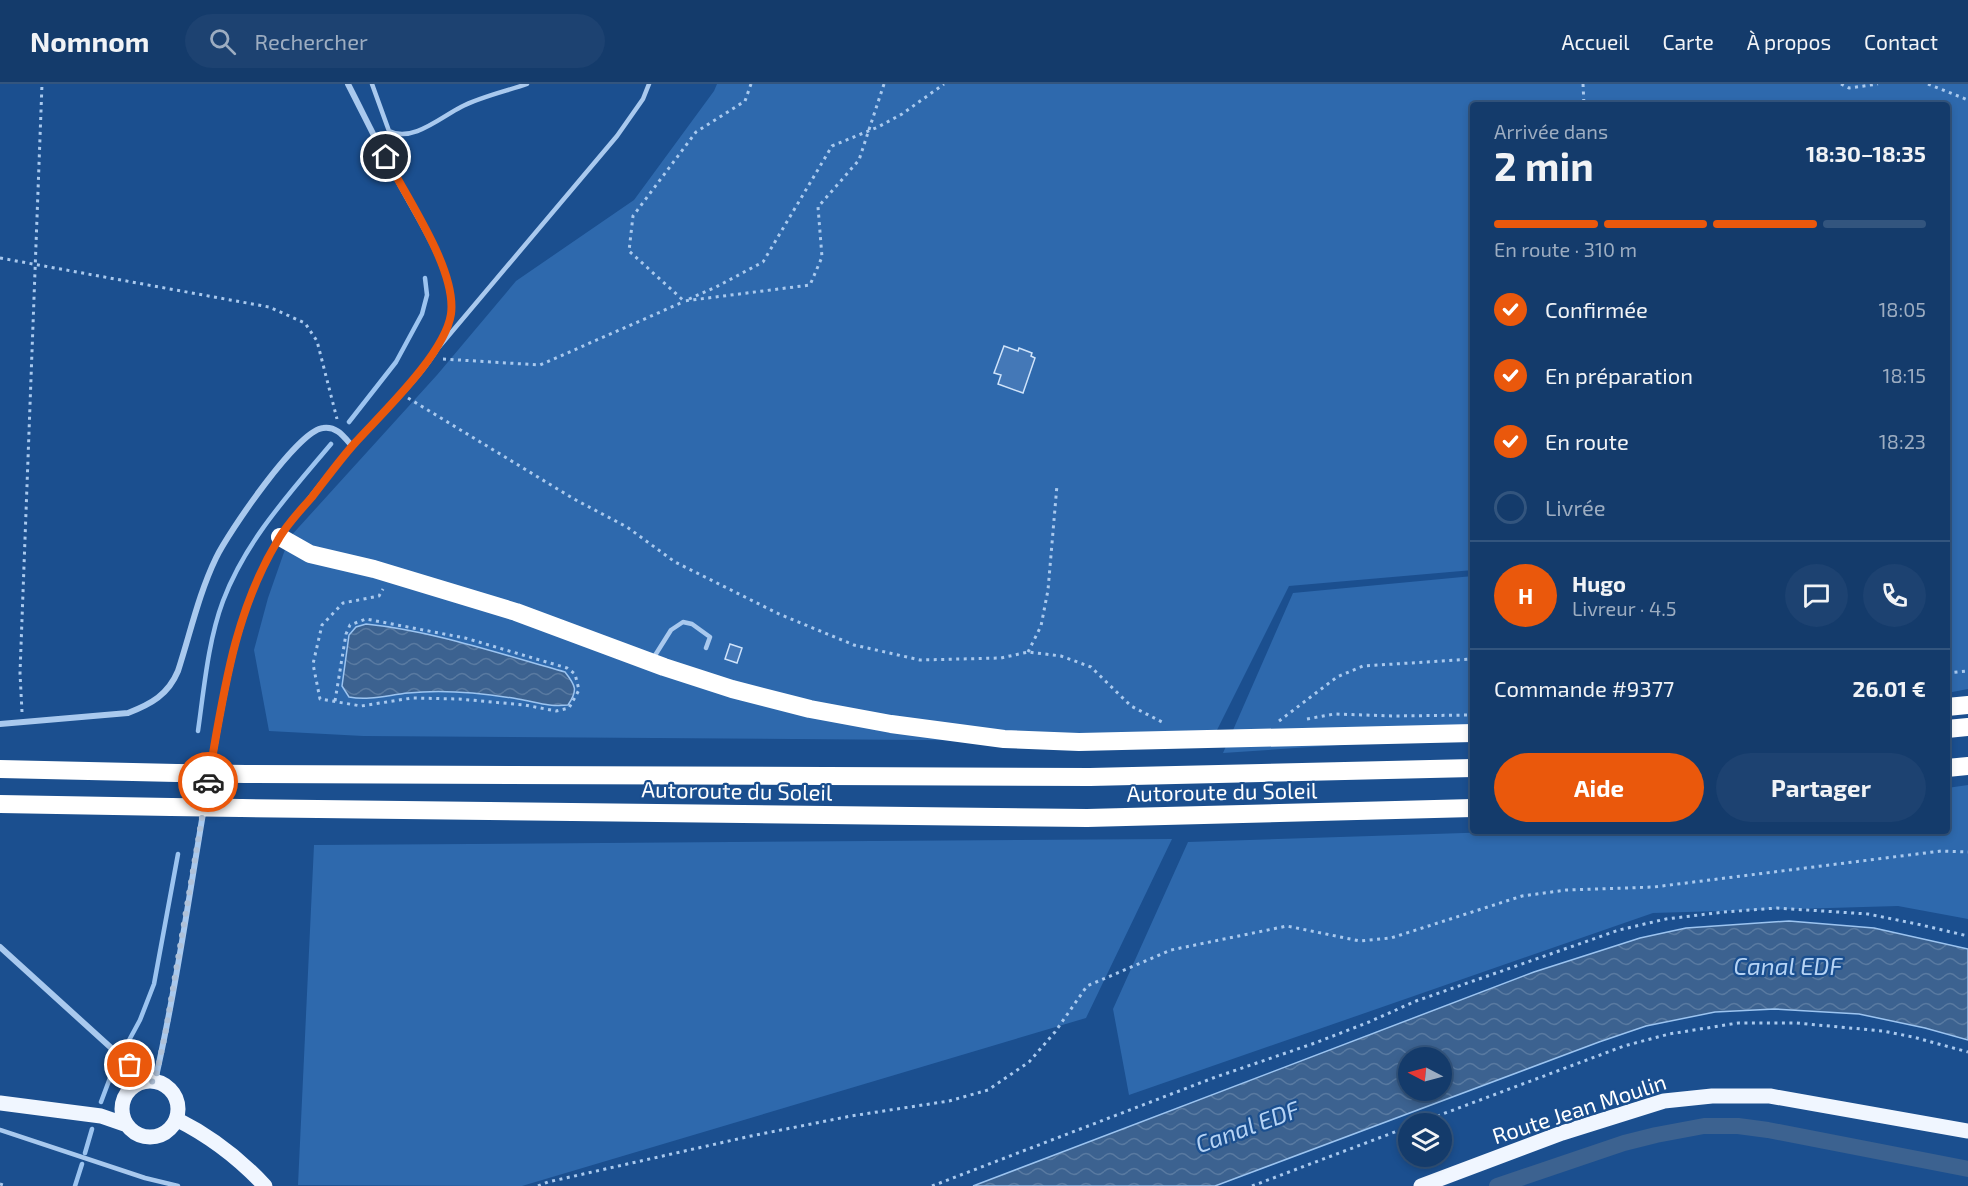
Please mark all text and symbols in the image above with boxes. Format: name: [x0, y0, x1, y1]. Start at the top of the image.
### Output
search box: [185, 14, 605, 68]
text: Nomnom: [30, 24, 149, 58]
icon: search: [206, 25, 239, 58]
text: Rechercher: [254, 28, 368, 54]
text: Accueil: [1561, 29, 1630, 54]
text: Carte: [1663, 29, 1714, 54]
text: À propos: [1747, 29, 1831, 54]
text: Contact: [1864, 29, 1938, 54]
text: Arrivée dans: [1494, 119, 1608, 143]
pin: [360, 131, 411, 182]
icon: home: [369, 140, 402, 173]
text: 18:30–18:35: [1806, 140, 1926, 166]
text: 2 min: [1494, 142, 1594, 189]
text: En route · 310 m: [1494, 237, 1637, 261]
icon: check: [1494, 293, 1527, 326]
text: Confirmée: [1545, 296, 1648, 322]
text: 18:05: [1878, 297, 1926, 321]
icon: check: [1494, 359, 1527, 392]
text: En préparation: [1545, 362, 1693, 388]
text: 18:15: [1883, 363, 1926, 387]
icon: check: [1494, 425, 1527, 458]
text: En route: [1545, 428, 1629, 454]
text: 18:23: [1879, 429, 1926, 453]
text: Livrée: [1545, 494, 1606, 520]
button: chat: [1785, 564, 1848, 627]
button: phone: [1863, 564, 1926, 627]
text: Hugo: [1572, 570, 1626, 596]
text: H: [1518, 582, 1533, 608]
text: Livreur · 4.5: [1572, 596, 1677, 620]
text: Commande #9377: [1494, 675, 1674, 701]
text: 26.01 €: [1853, 675, 1926, 701]
courier: [178, 752, 238, 812]
button: Aide: [1494, 753, 1704, 822]
button: Partager: [1716, 753, 1926, 822]
icon: car: [192, 766, 225, 799]
street label: Autoroute du Soleil: [641, 775, 833, 805]
street label: Autoroute du Soleil: [1126, 776, 1318, 806]
water label: Canal EDF: [1734, 951, 1844, 980]
pin: [104, 1039, 155, 1090]
north arrow: [1398, 1047, 1452, 1101]
map controls: [1398, 1047, 1452, 1167]
icon: bag: [113, 1048, 146, 1081]
street label: Route Jean Moulin: [1489, 1068, 1669, 1148]
water label: Canal EDF: [1191, 1093, 1304, 1158]
button: layers: [1398, 1113, 1452, 1167]

